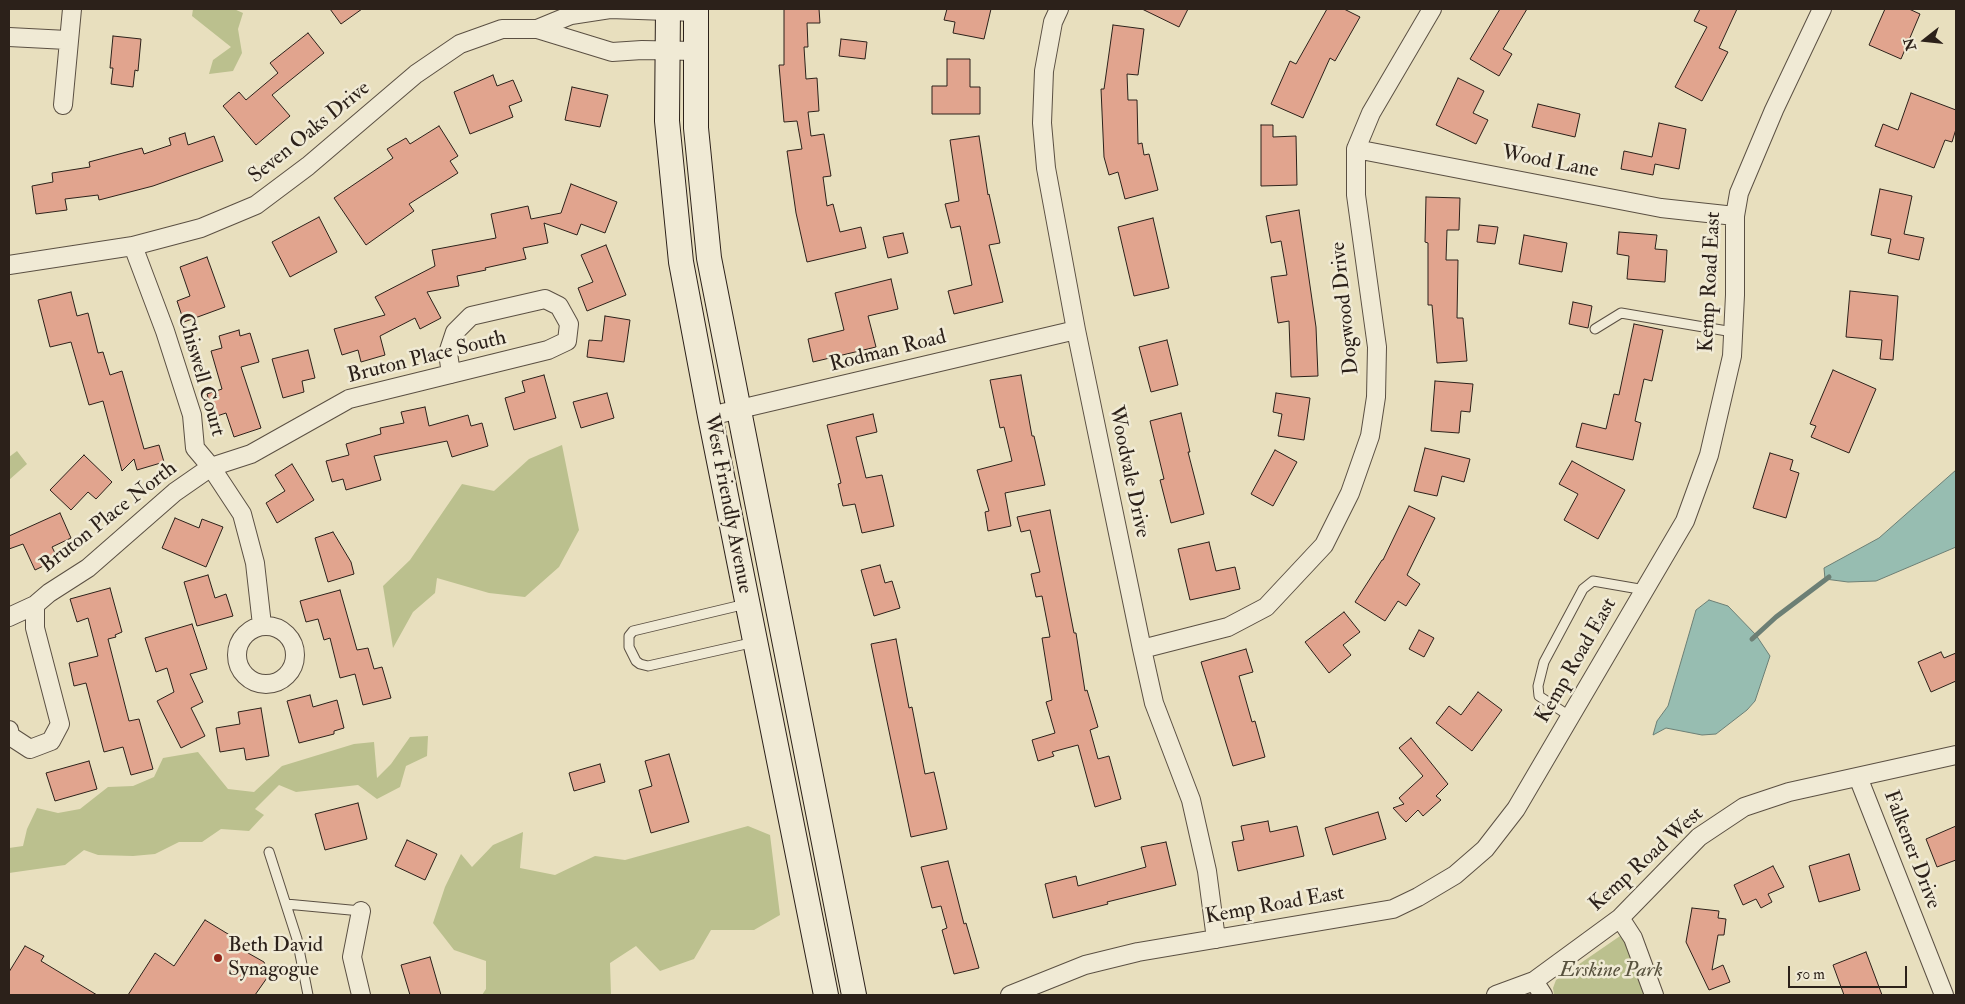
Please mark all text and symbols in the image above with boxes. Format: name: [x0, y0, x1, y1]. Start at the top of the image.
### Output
north arrow: [1900, 15, 1950, 65]
text: N: [1900, 36, 1920, 53]
street label: Seven Oaks Drive: [244, 76, 376, 190]
street label: Wood Lane: [1500, 141, 1600, 185]
street label: Kemp Road East: [1695, 211, 1727, 353]
street label: Dogwood Drive: [1326, 240, 1366, 376]
street label: Chiswell Court: [170, 311, 230, 439]
street label: Rodman Road: [827, 325, 949, 379]
street label: Bruton Place South: [345, 326, 509, 390]
street label: Woodvale Drive: [1102, 404, 1154, 540]
street label: West Friendly Avenue: [697, 412, 757, 596]
street label: Bruton Place North: [36, 457, 182, 579]
street label: Kemp Road East: [1531, 594, 1623, 728]
street label: Falkener Drive: [1877, 787, 1945, 913]
street label: Kemp Road West: [1585, 802, 1709, 918]
street label: Kemp Road East: [1204, 881, 1346, 931]
place label: Beth David Synagogue: [228, 933, 323, 983]
marker: Beth David Synagogue: [212, 952, 224, 964]
scale bar: [1790, 956, 1909, 988]
park label: Erskine Park: [1559, 958, 1663, 984]
text: 50 m: [1796, 965, 1825, 984]

